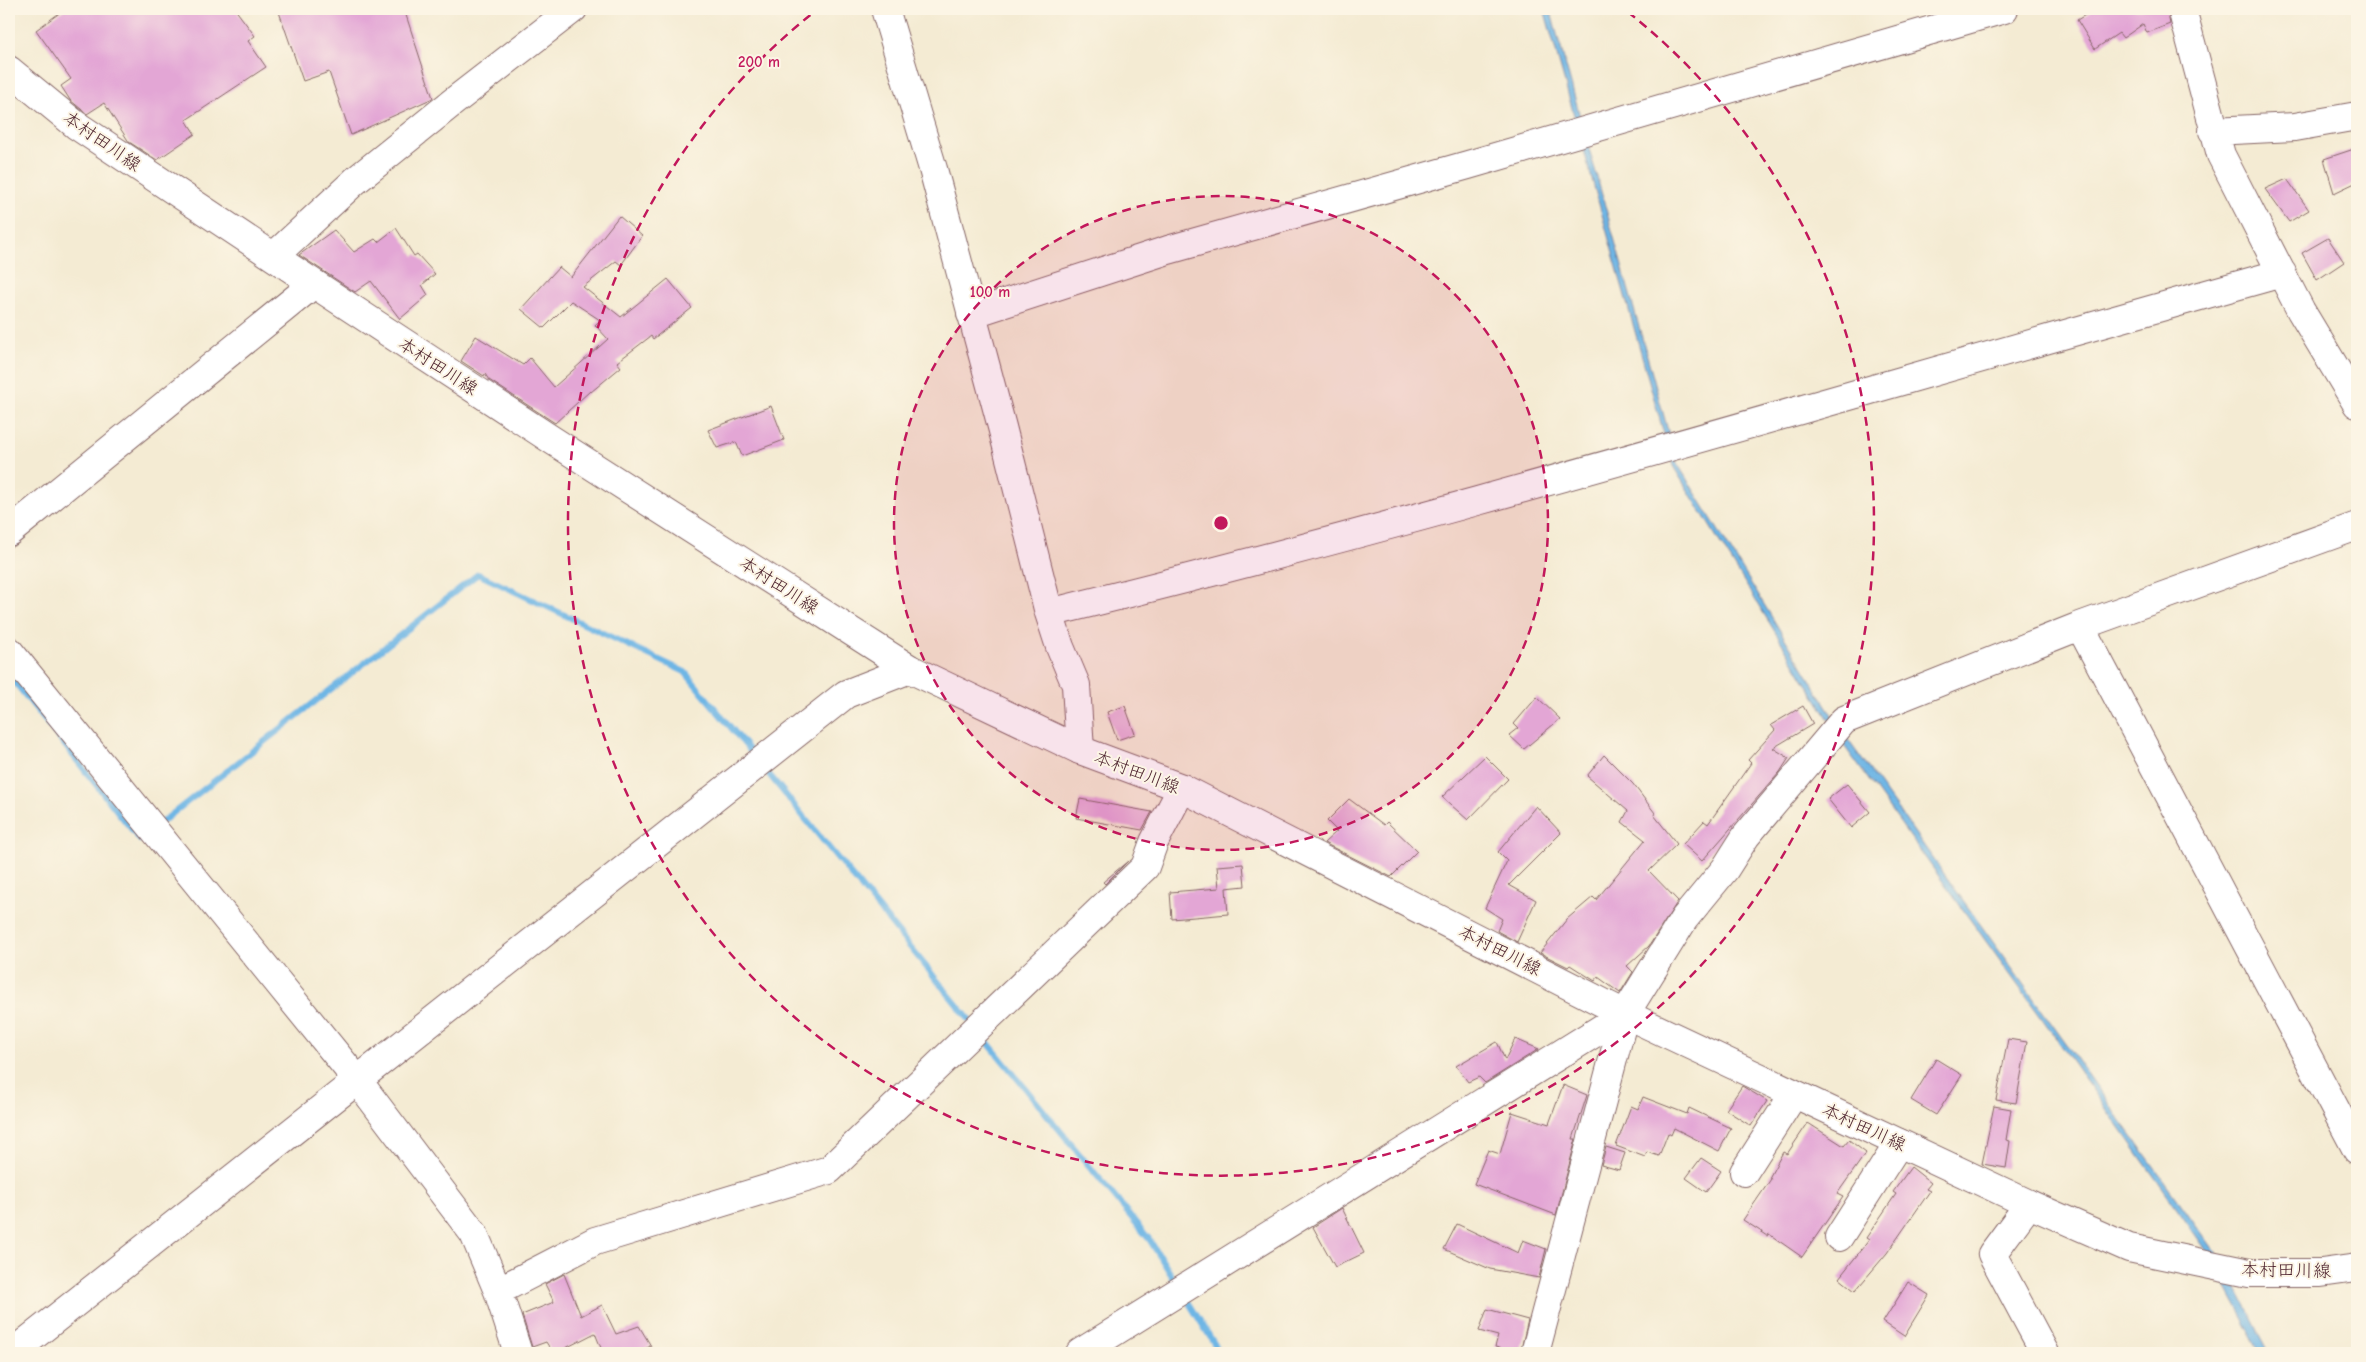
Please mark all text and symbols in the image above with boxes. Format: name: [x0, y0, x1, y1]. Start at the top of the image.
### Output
text: 200 m: [738, 53, 780, 71]
street label: 本村田川線: [59, 107, 145, 176]
text: 100 m: [970, 283, 1010, 301]
street label: 本村田川線: [394, 333, 481, 400]
centre of rings: [1212, 514, 1230, 532]
street label: 本村田川線: [735, 552, 822, 619]
street label: 本村田川線: [1091, 747, 1183, 798]
street label: 本村田川線: [1455, 921, 1545, 980]
street label: 本村田川線: [1819, 1099, 1909, 1156]
street label: 本村田川線: [2241, 1259, 2331, 1282]

